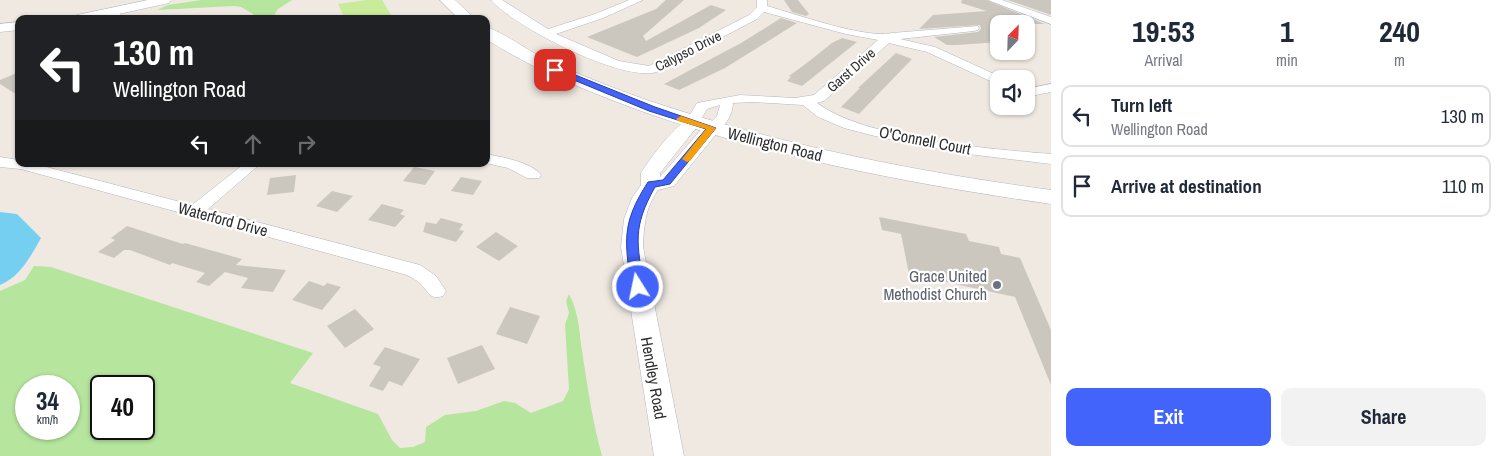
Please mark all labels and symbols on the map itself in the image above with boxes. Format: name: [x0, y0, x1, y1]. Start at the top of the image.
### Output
north arrow: [990, 15, 1035, 60]
street label: Calypso Drive: [652, 27, 724, 75]
street label: Garst Drive: [823, 44, 879, 96]
pin: [534, 49, 576, 91]
street label: O'Connell Court: [877, 120, 973, 160]
street label: Wellington Road: [725, 122, 825, 166]
street label: Waterford Drive: [176, 196, 270, 242]
position arrow: [611, 260, 663, 312]
place label: Grace United Methodist Church: [883, 265, 987, 305]
marker: Grace United Methodist Church: [991, 279, 1003, 291]
street label: Hendley Road: [636, 335, 672, 421]
speed limit sign: 40: [90, 375, 155, 440]

